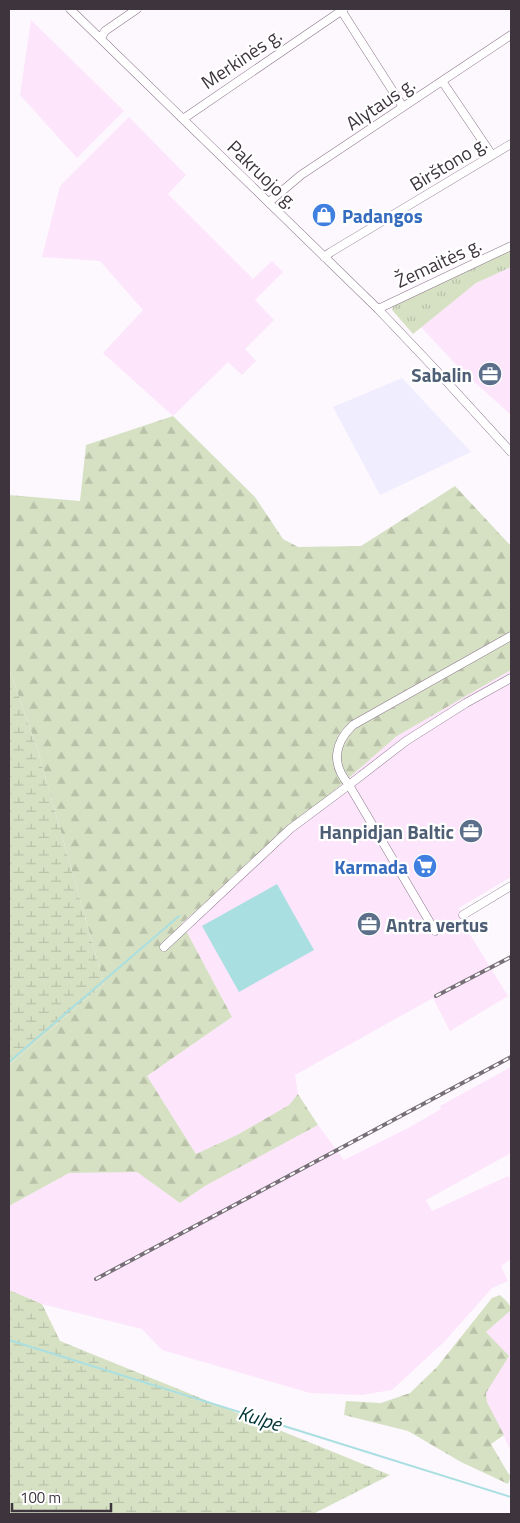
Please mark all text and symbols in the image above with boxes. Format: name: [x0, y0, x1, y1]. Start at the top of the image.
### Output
street label: Merkinės g.: [195, 20, 287, 96]
street label: Alytaus g.: [340, 69, 420, 137]
street label: Birštono g.: [404, 128, 492, 198]
street label: Pakruojo g.: [221, 133, 305, 215]
place label: Padangos: [342, 201, 423, 230]
shop icon: Padangos: [311, 202, 337, 228]
street label: Žemaitės g.: [390, 229, 486, 295]
place label: Sabalin: [411, 360, 472, 389]
office icon: Sabalin: [477, 361, 503, 387]
place label: Hanpidjan Baltic: [319, 817, 454, 846]
office icon: Hanpidjan Baltic: [458, 818, 484, 844]
place label: Karmada: [334, 852, 408, 881]
supermarket icon: Karmada: [412, 853, 438, 879]
place label: Antra vertus: [386, 910, 488, 939]
office icon: Antra vertus: [356, 911, 382, 937]
water label: Kulpė: [235, 1397, 287, 1440]
scale bar: [12, 1480, 111, 1512]
text: 100 m: [20, 1486, 61, 1509]

